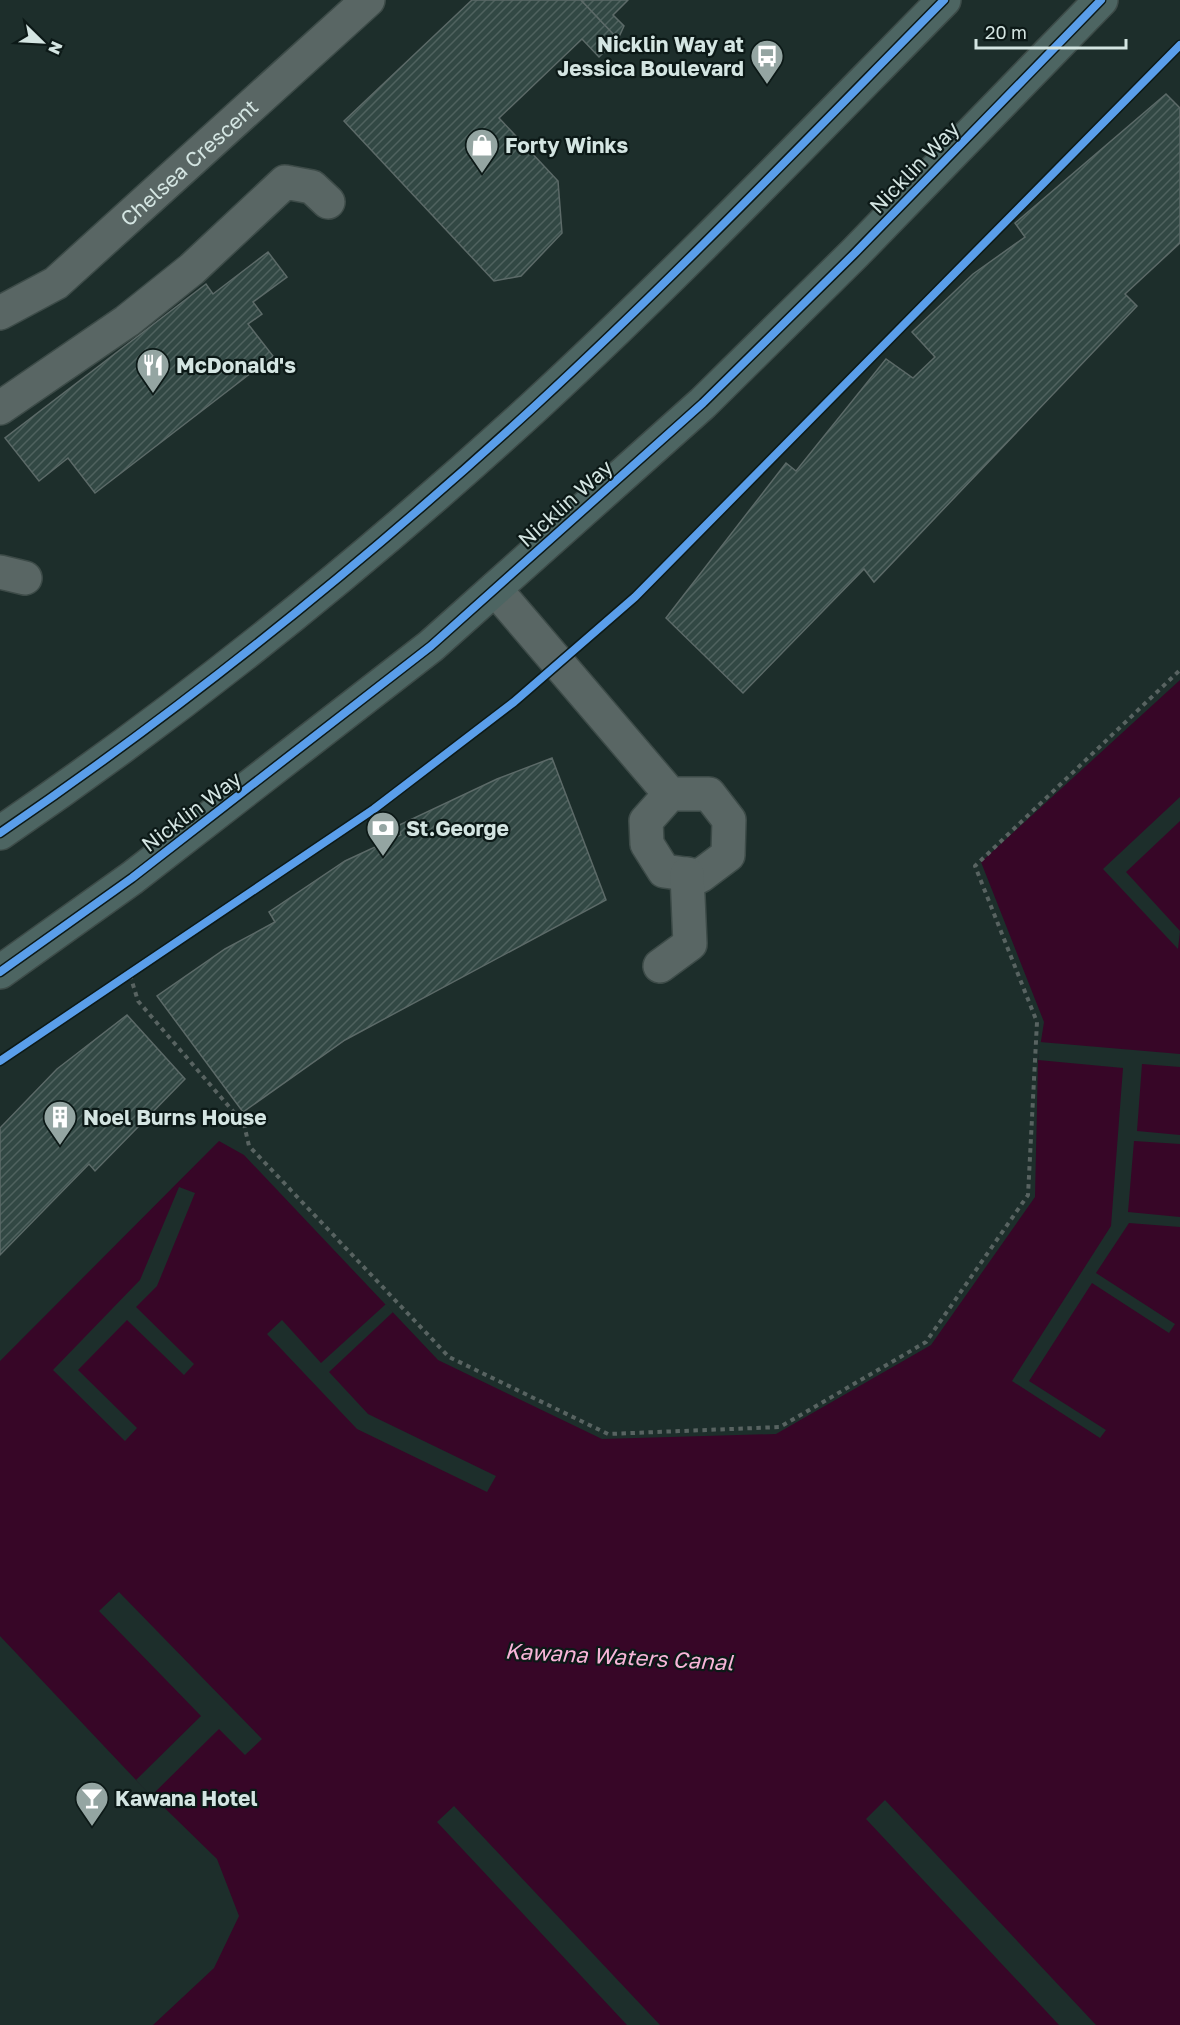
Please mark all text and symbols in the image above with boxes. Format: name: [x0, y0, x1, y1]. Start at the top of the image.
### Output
north arrow: [12, 12, 72, 72]
scale bar: [976, 12, 1126, 50]
text: 20 m: [985, 21, 1027, 43]
place label: Nicklin Way at Jessica Boulevard: [557, 31, 744, 81]
text: N: [44, 38, 67, 58]
bus stop icon: Nicklin Way at Jessica Boulevard: [749, 38, 785, 85]
street label: Chelsea Crescent: [115, 93, 263, 231]
street label: Nicklin Way: [864, 115, 964, 218]
shop icon: Forty Winks: [464, 127, 500, 174]
place label: Forty Winks: [505, 132, 628, 158]
restaurant icon: McDonald's: [135, 347, 171, 394]
place label: McDonald's: [176, 352, 296, 378]
street label: Nicklin Way: [512, 454, 618, 552]
street label: Nicklin Way: [136, 765, 246, 857]
bank icon: St.George: [365, 810, 401, 857]
place label: St.George: [406, 815, 509, 841]
building icon: Noel Burns House: [42, 1099, 78, 1146]
place label: Noel Burns House: [83, 1104, 267, 1130]
water label: Kawana Waters Canal: [504, 1637, 735, 1676]
bar icon: Kawana Hotel: [74, 1780, 110, 1827]
place label: Kawana Hotel: [115, 1785, 257, 1811]

